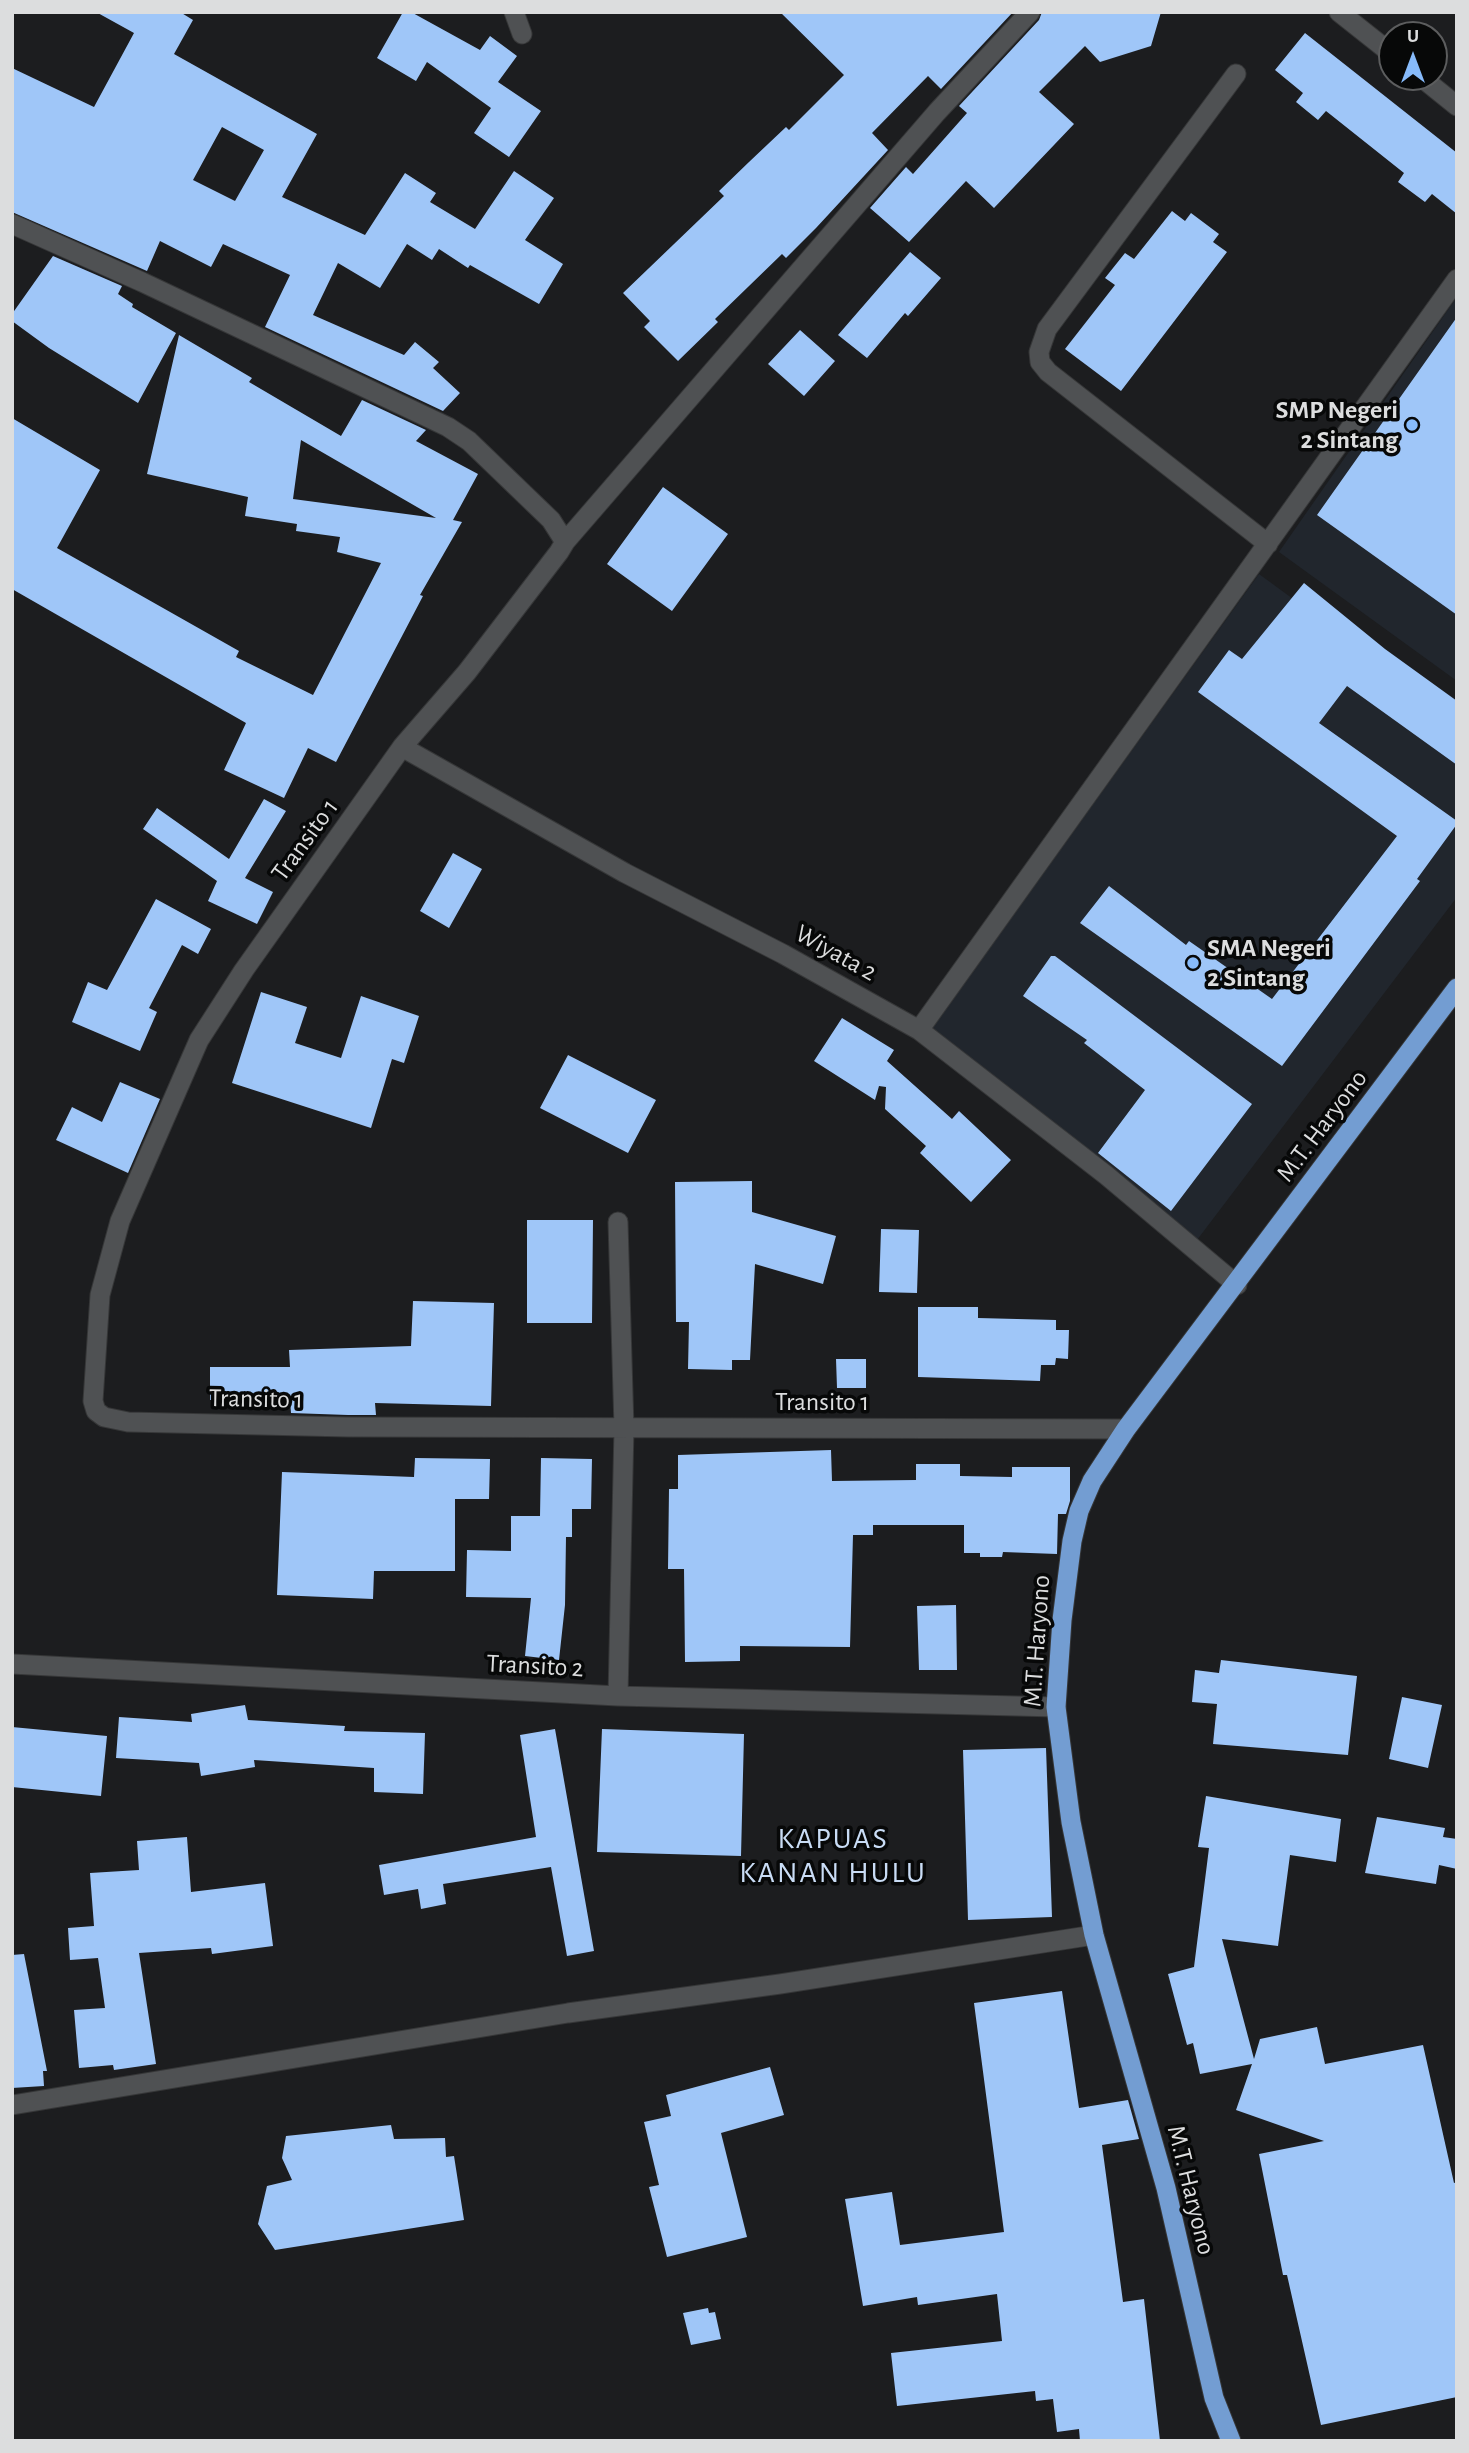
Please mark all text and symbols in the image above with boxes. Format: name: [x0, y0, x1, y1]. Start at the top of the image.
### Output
north arrow: [1378, 21, 1448, 91]
text: U: [1407, 27, 1419, 46]
place label: SMP Negeri 2 Sintang: [1275, 394, 1398, 456]
marker: SMP Negeri 2 Sintang: [1404, 417, 1420, 433]
street label: Transito 1: [265, 793, 345, 887]
street label: Wiyata 2: [790, 918, 882, 988]
place label: SMA Negeri 2 Sintang: [1207, 932, 1331, 993]
marker: SMA Negeri 2 Sintang: [1185, 955, 1201, 971]
street label: M.T. Haryono: [1270, 1064, 1374, 1188]
street label: Transito 1: [209, 1383, 303, 1415]
street label: Transito 1: [775, 1386, 869, 1418]
street label: M.T. Haryono: [1017, 1574, 1057, 1708]
street label: Transito 2: [486, 1648, 584, 1684]
district label: KAPUAS KANAN HULU: [740, 1821, 926, 1892]
street label: M.T. Haryono: [1160, 2122, 1222, 2258]

